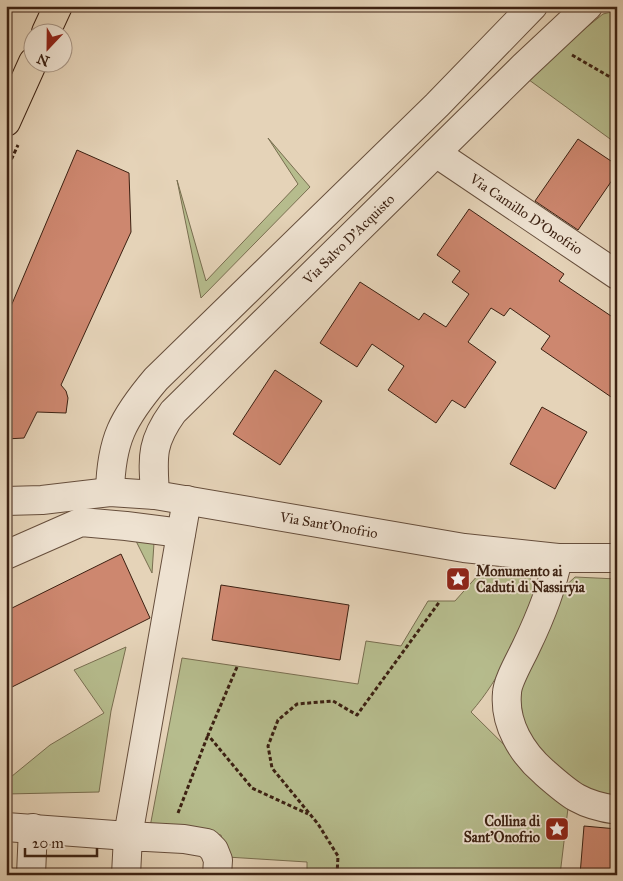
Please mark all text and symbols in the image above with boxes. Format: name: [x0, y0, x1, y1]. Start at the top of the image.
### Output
north arrow: [22, 22, 72, 72]
text: N: [35, 49, 52, 70]
street label: Via Camillo D'Onofrio: [466, 169, 586, 258]
street label: Via Salvo D'Acquisto: [299, 190, 398, 288]
street label: Via Sant'Onofrio: [278, 508, 379, 542]
place label: Monumento ai Caduti di Nassiryia: [476, 563, 586, 597]
place icon: Monumento ai Caduti di Nassiryia: [445, 566, 471, 592]
place label: Collina di Sant'Onofrio: [464, 813, 540, 846]
place icon: Collina di Sant'Onofrio: [544, 816, 570, 842]
scale bar: [25, 826, 98, 858]
text: 20 m: [32, 834, 64, 852]

